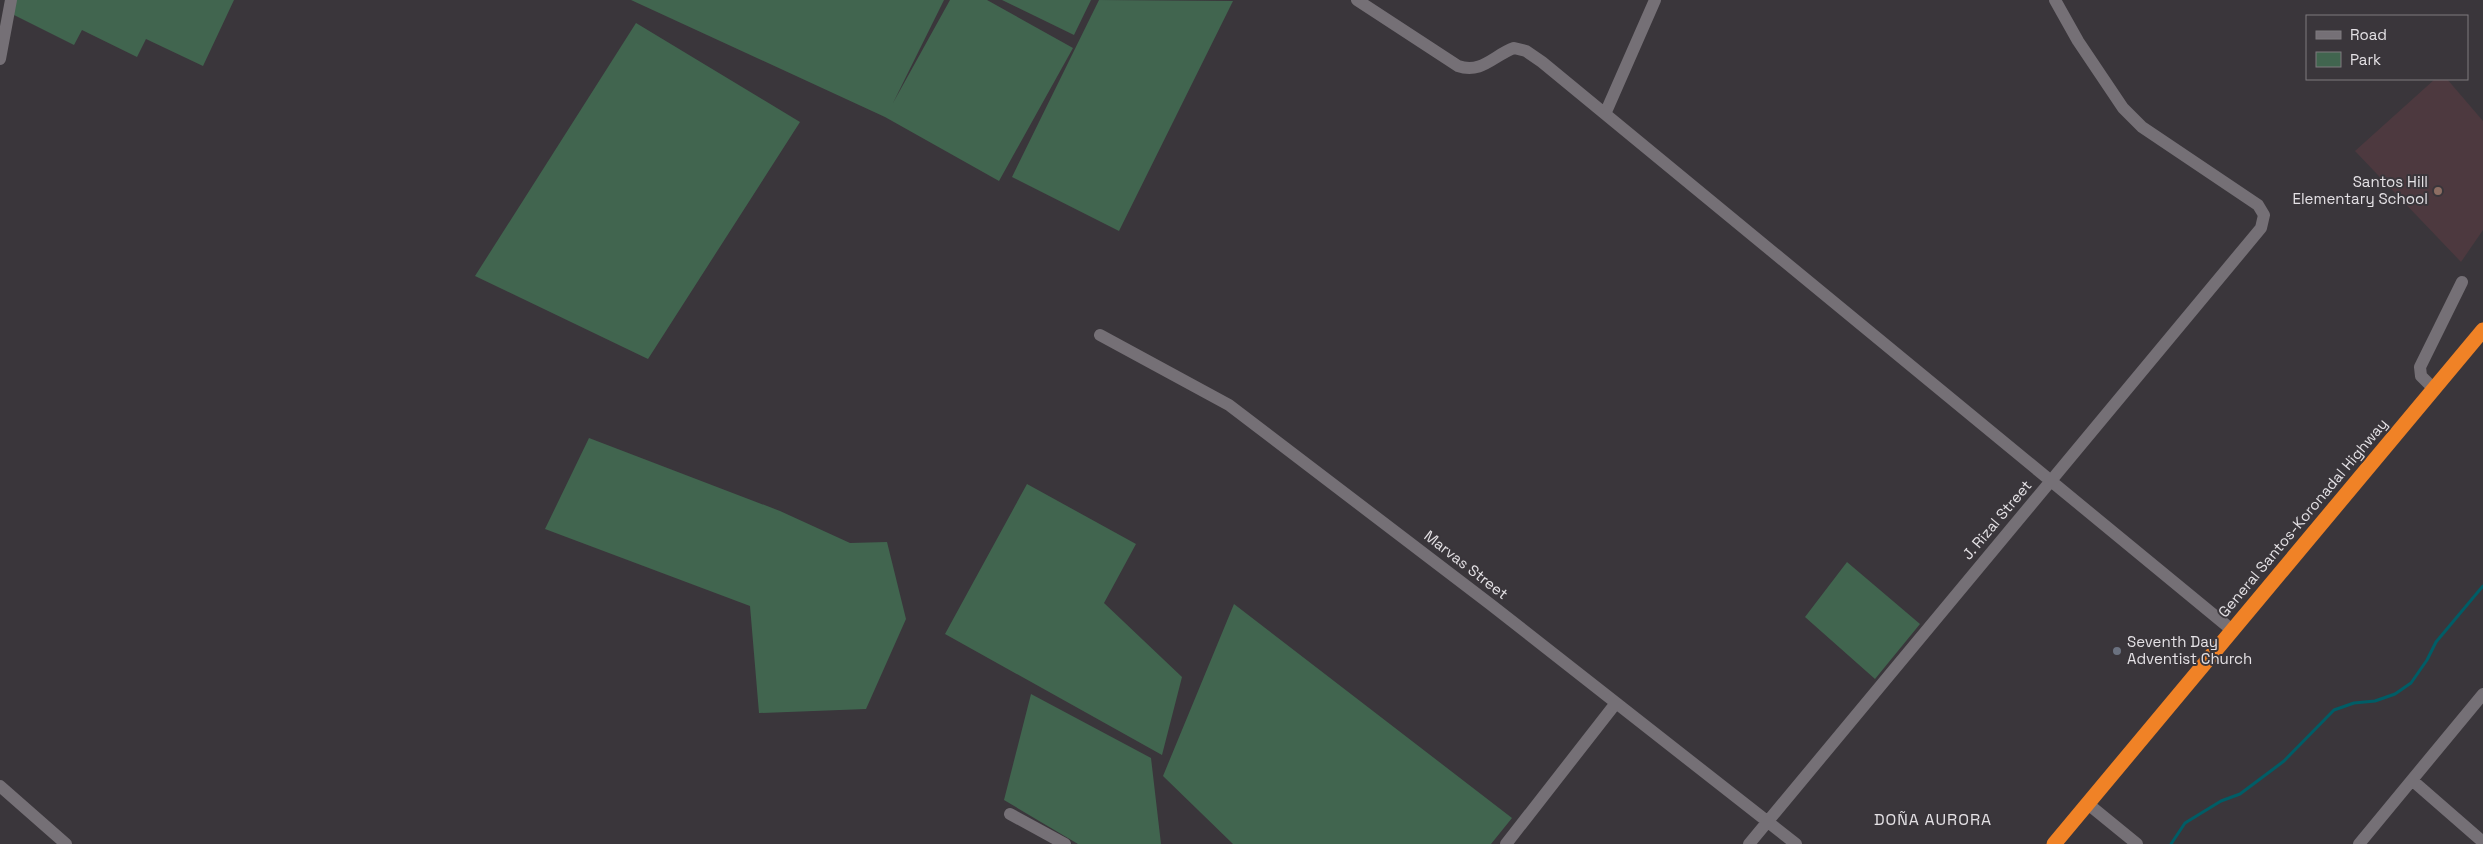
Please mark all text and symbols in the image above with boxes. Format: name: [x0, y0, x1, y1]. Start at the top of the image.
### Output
legend: [2306, 15, 2468, 80]
text: Road: [2350, 25, 2387, 44]
text: Park: [2350, 50, 2381, 69]
place label: Santos Hill Elementary School: [2292, 172, 2428, 208]
marker: Santos Hill Elementary School: [2432, 185, 2444, 197]
street label: General Santos-Koronadal Highway: [2214, 414, 2391, 621]
street label: J. Rizal Street: [1958, 476, 2035, 563]
street label: Marvas Street: [1421, 526, 1512, 603]
place label: Seventh Day Adventist Church: [2127, 632, 2252, 668]
marker: Seventh Day Adventist Church: [2111, 645, 2123, 657]
district label: DOÑA AURORA: [1874, 809, 1992, 830]

